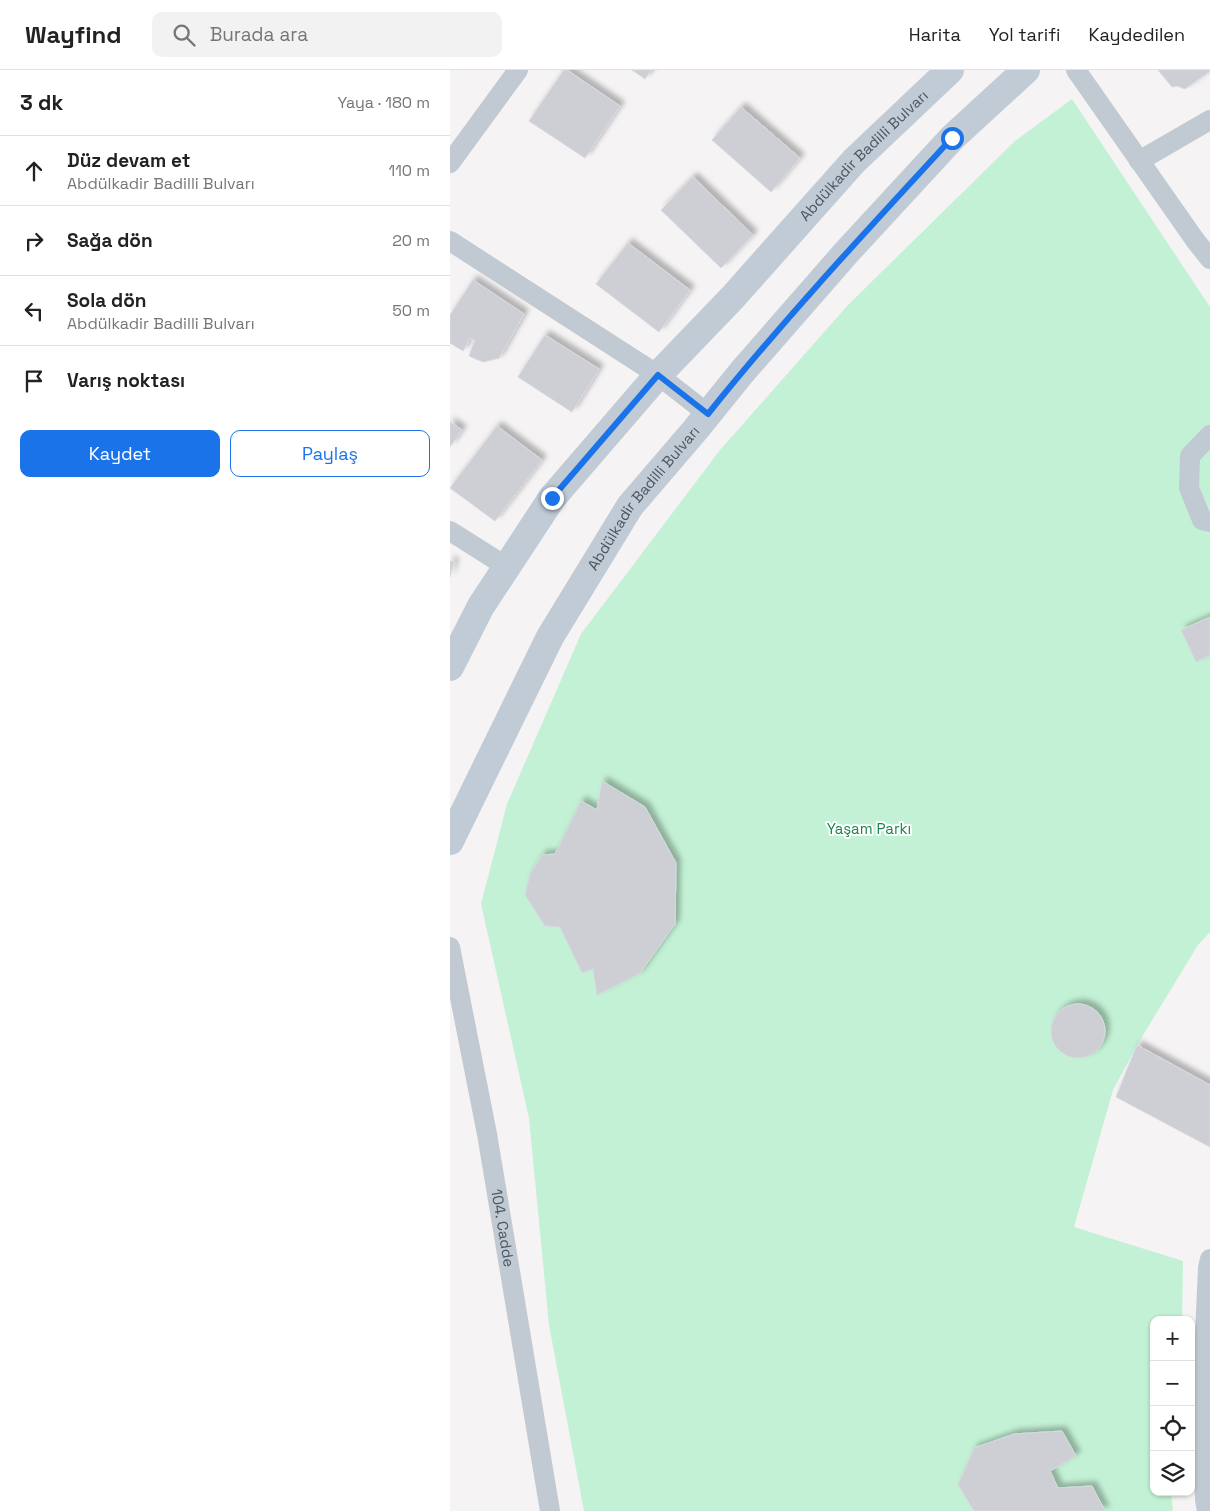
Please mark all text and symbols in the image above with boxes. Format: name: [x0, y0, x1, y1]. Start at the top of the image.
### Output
search box: [152, 12, 502, 57]
text: Wayfind: [25, 19, 122, 50]
icon: search: [170, 21, 198, 49]
text: Burada ara: [210, 22, 308, 47]
text: Harita: [909, 23, 961, 46]
text: Yol tarifi: [989, 23, 1061, 46]
text: Kaydedilen: [1089, 23, 1185, 46]
street label: Abdülkadir Badilli Bulvarı: [795, 86, 932, 225]
text: 3 dk: [20, 89, 63, 116]
text: Yaya · 180 m: [338, 92, 430, 113]
route start: [941, 127, 964, 150]
text: Düz devam et: [67, 148, 190, 173]
icon: ahead: [20, 157, 48, 185]
text: 110 m: [388, 160, 430, 181]
text: Abdülkadir Badilli Bulvarı: [67, 173, 255, 194]
icon: right: [20, 227, 48, 255]
text: Sağa dön: [67, 228, 153, 253]
text: 20 m: [392, 230, 430, 251]
text: Sola dön: [67, 288, 146, 313]
icon: left: [20, 297, 48, 325]
text: 50 m: [392, 300, 430, 321]
text: Abdülkadir Badilli Bulvarı: [67, 313, 255, 334]
icon: arrive: [20, 367, 48, 395]
text: Varış noktası: [67, 368, 185, 393]
street label: Abdülkadir Badilli Bulvarı: [583, 422, 703, 574]
button: Kaydet: [20, 430, 220, 477]
button: Paylaş: [230, 430, 430, 477]
route end: [541, 487, 564, 510]
park label: Yaşam Parkı: [827, 819, 911, 838]
street label: 104. Cadde: [487, 1188, 519, 1269]
map controls: [1150, 1316, 1195, 1496]
button: +: [1150, 1316, 1195, 1361]
button: −: [1150, 1361, 1195, 1406]
button: locate: [1150, 1406, 1195, 1451]
button: layers: [1150, 1451, 1195, 1496]

